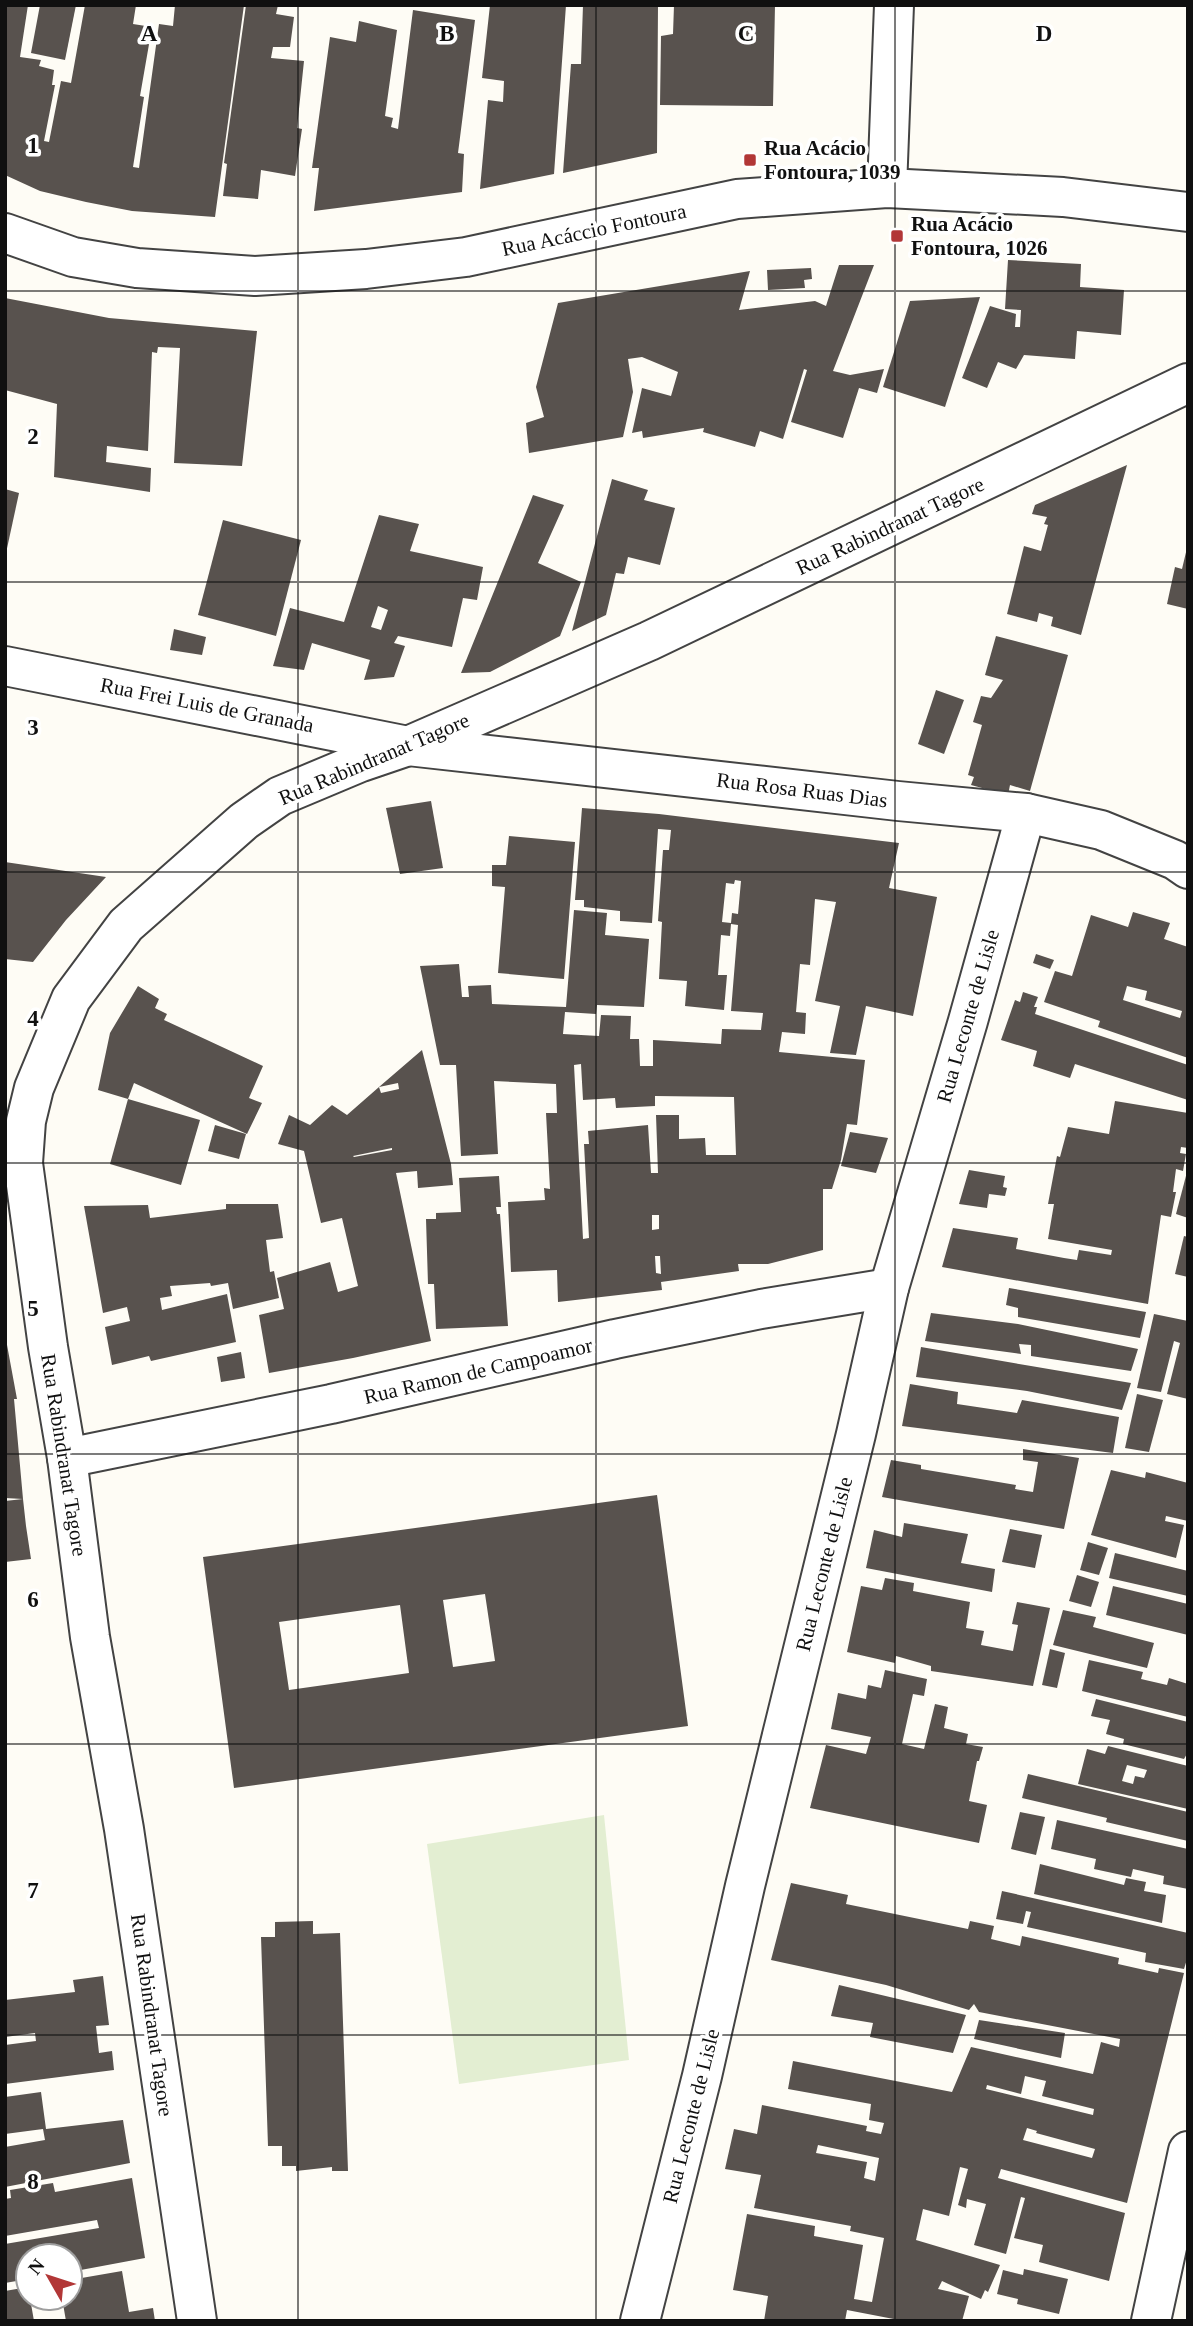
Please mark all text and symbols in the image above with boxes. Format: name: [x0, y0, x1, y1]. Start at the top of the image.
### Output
text: A: [141, 21, 158, 46]
text: B: [439, 21, 455, 46]
text: C: [738, 21, 754, 46]
text: D: [1036, 21, 1052, 46]
text: 1: [27, 133, 39, 158]
place label: Rua Acácio Fontoura, 1039: [764, 136, 901, 184]
marker: Rua Acácio Fontoura, 1039: [742, 152, 758, 168]
street label: Rua Acáccio Fontoura: [500, 199, 689, 261]
place label: Rua Acácio Fontoura, 1026: [911, 212, 1048, 260]
marker: Rua Acácio Fontoura, 1026: [889, 228, 905, 244]
text: 2: [27, 424, 39, 449]
street label: Rua Rabindranat Tagore: [792, 472, 988, 580]
street label: Rua Frei Luis de Granada: [98, 673, 316, 738]
street label: Rua Rabindranat Tagore: [275, 708, 473, 810]
text: 3: [27, 715, 39, 740]
street label: Rua Rosa Ruas Dias: [715, 768, 889, 812]
street label: Rua Leconte de Lisle: [932, 927, 1004, 1105]
text: 4: [27, 1006, 39, 1031]
text: 5: [27, 1296, 39, 1321]
street label: Rua Ramon de Campoamor: [361, 1333, 595, 1409]
street label: Rua Rabindranat Tagore: [36, 1352, 92, 1558]
street label: Rua Leconte de Lisle: [791, 1474, 857, 1654]
text: 6: [27, 1587, 39, 1612]
text: 7: [27, 1878, 39, 1903]
street label: Rua Rabindranat Tagore: [126, 1912, 178, 2118]
street label: Rua Leconte de Lisle: [658, 2026, 724, 2206]
text: 8: [27, 2169, 39, 2194]
north arrow: [14, 2242, 84, 2312]
text: N: [24, 2254, 49, 2279]

